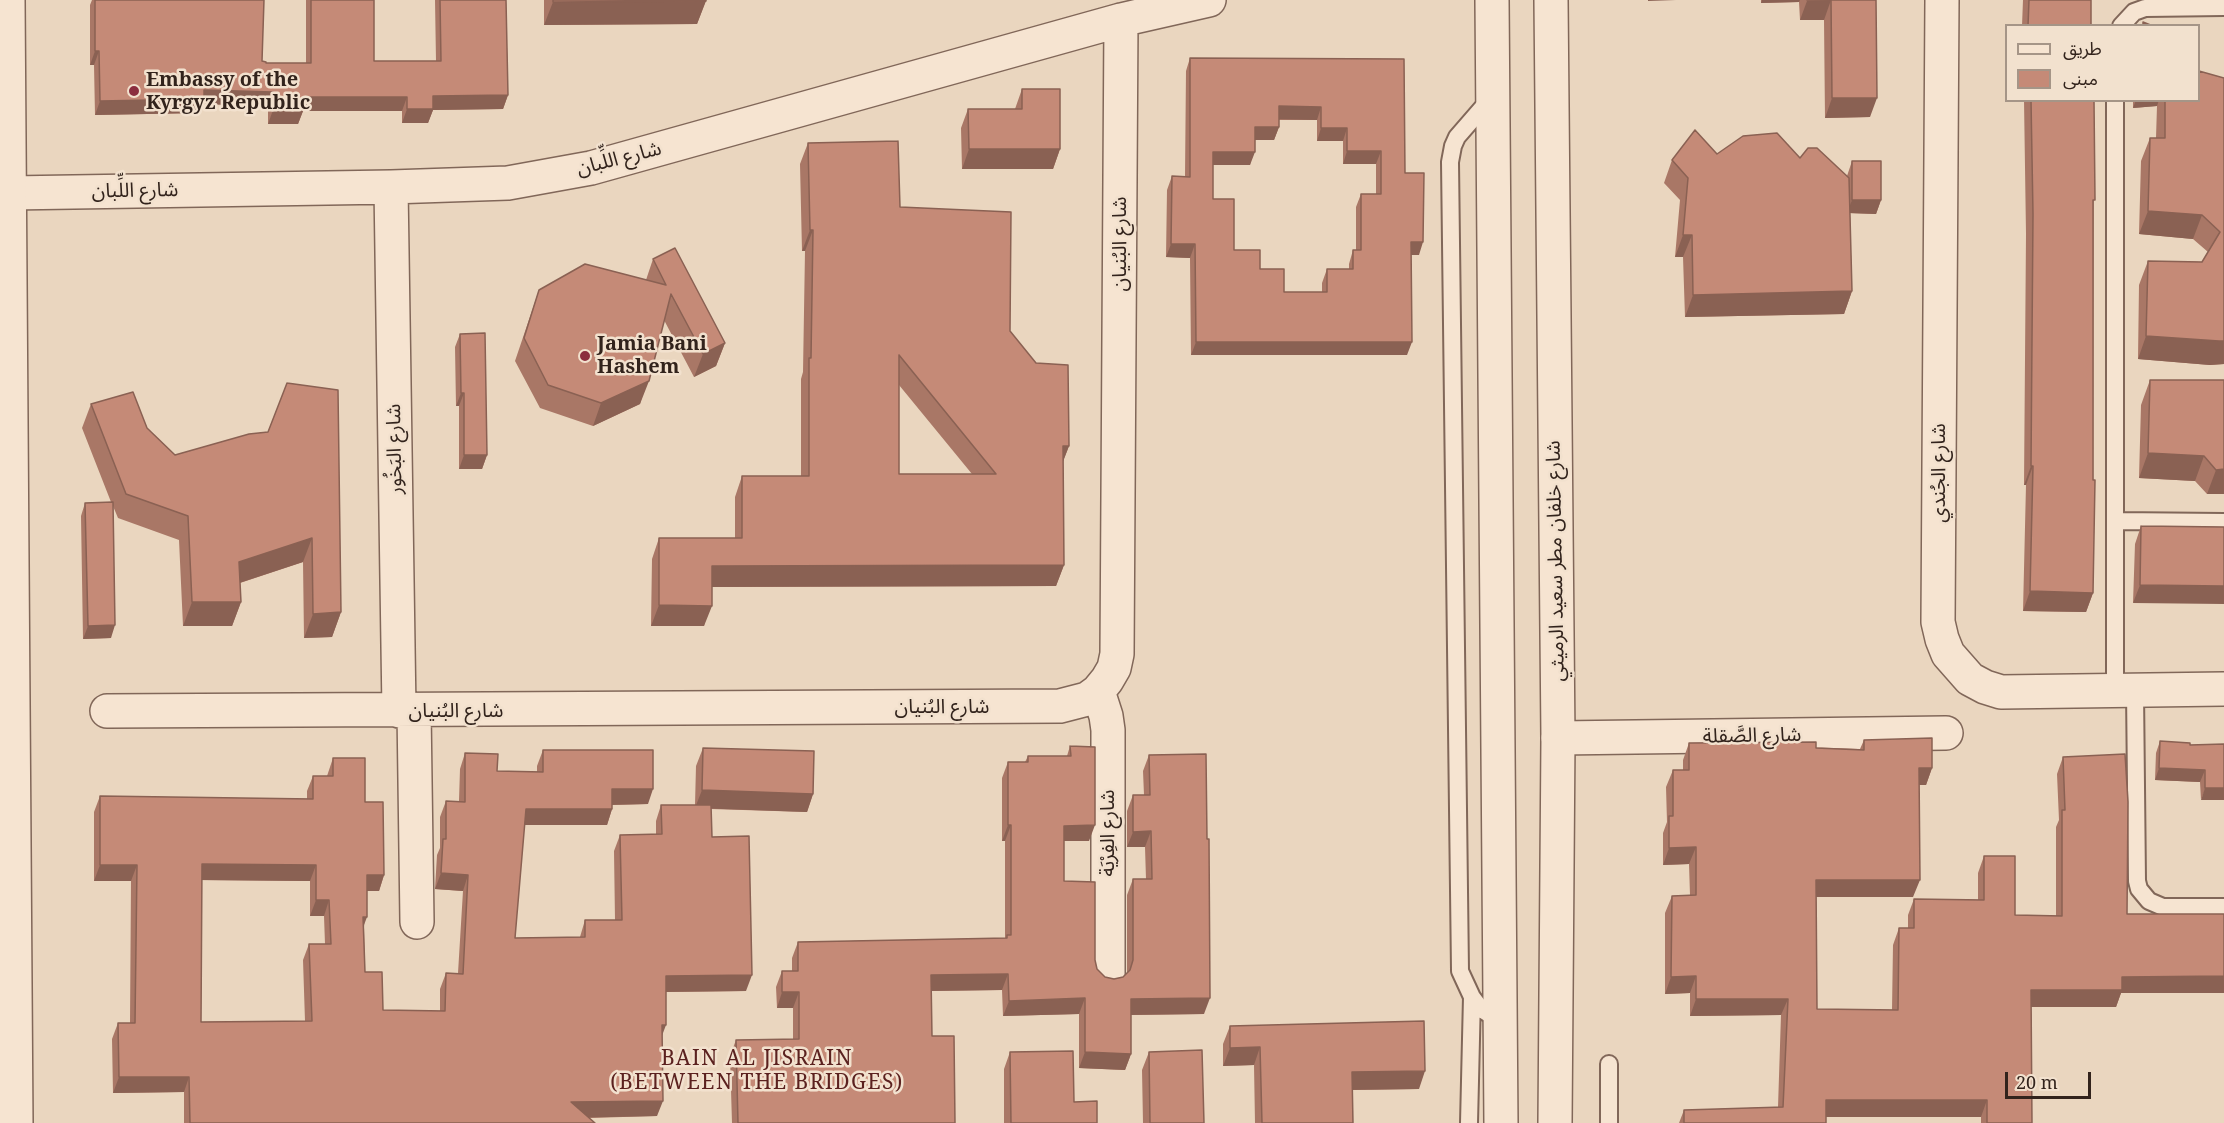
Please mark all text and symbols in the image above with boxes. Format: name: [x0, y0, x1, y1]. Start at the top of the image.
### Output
legend: [2005, 24, 2200, 102]
text: طريق: [2063, 36, 2102, 60]
text: مبنى: [2063, 66, 2098, 90]
place label: Embassy of the Kyrgyz Republic: [146, 68, 310, 115]
marker: Embassy of the Kyrgyz Republic: [127, 84, 141, 98]
street label: شارع اللِّبان: [574, 137, 664, 181]
street label: شارع اللِّبان: [92, 178, 178, 204]
street label: شارع البُنيان: [1108, 197, 1132, 291]
place label: Jamia Bani Hashem: [597, 332, 707, 379]
marker: Jamia Bani Hashem: [578, 349, 592, 363]
street label: شارع البَخُور: [382, 404, 408, 494]
street label: شارع الجُندي: [1927, 423, 1951, 523]
street label: شارع خلفان مطر سعيد الرميثي: [1542, 440, 1570, 682]
street label: شارع البُنيان: [895, 695, 989, 719]
street label: شارع البُنيان: [409, 699, 503, 723]
street label: شارع الصَّقلة: [1702, 723, 1802, 749]
street label: شارع الفِرْيَة: [1096, 789, 1120, 877]
district label: BAIN AL JISRAIN (BETWEEN THE BRIDGES): [610, 1046, 904, 1096]
scale bar: [2008, 1060, 2094, 1098]
text: 20 m: [2016, 1070, 2058, 1094]

